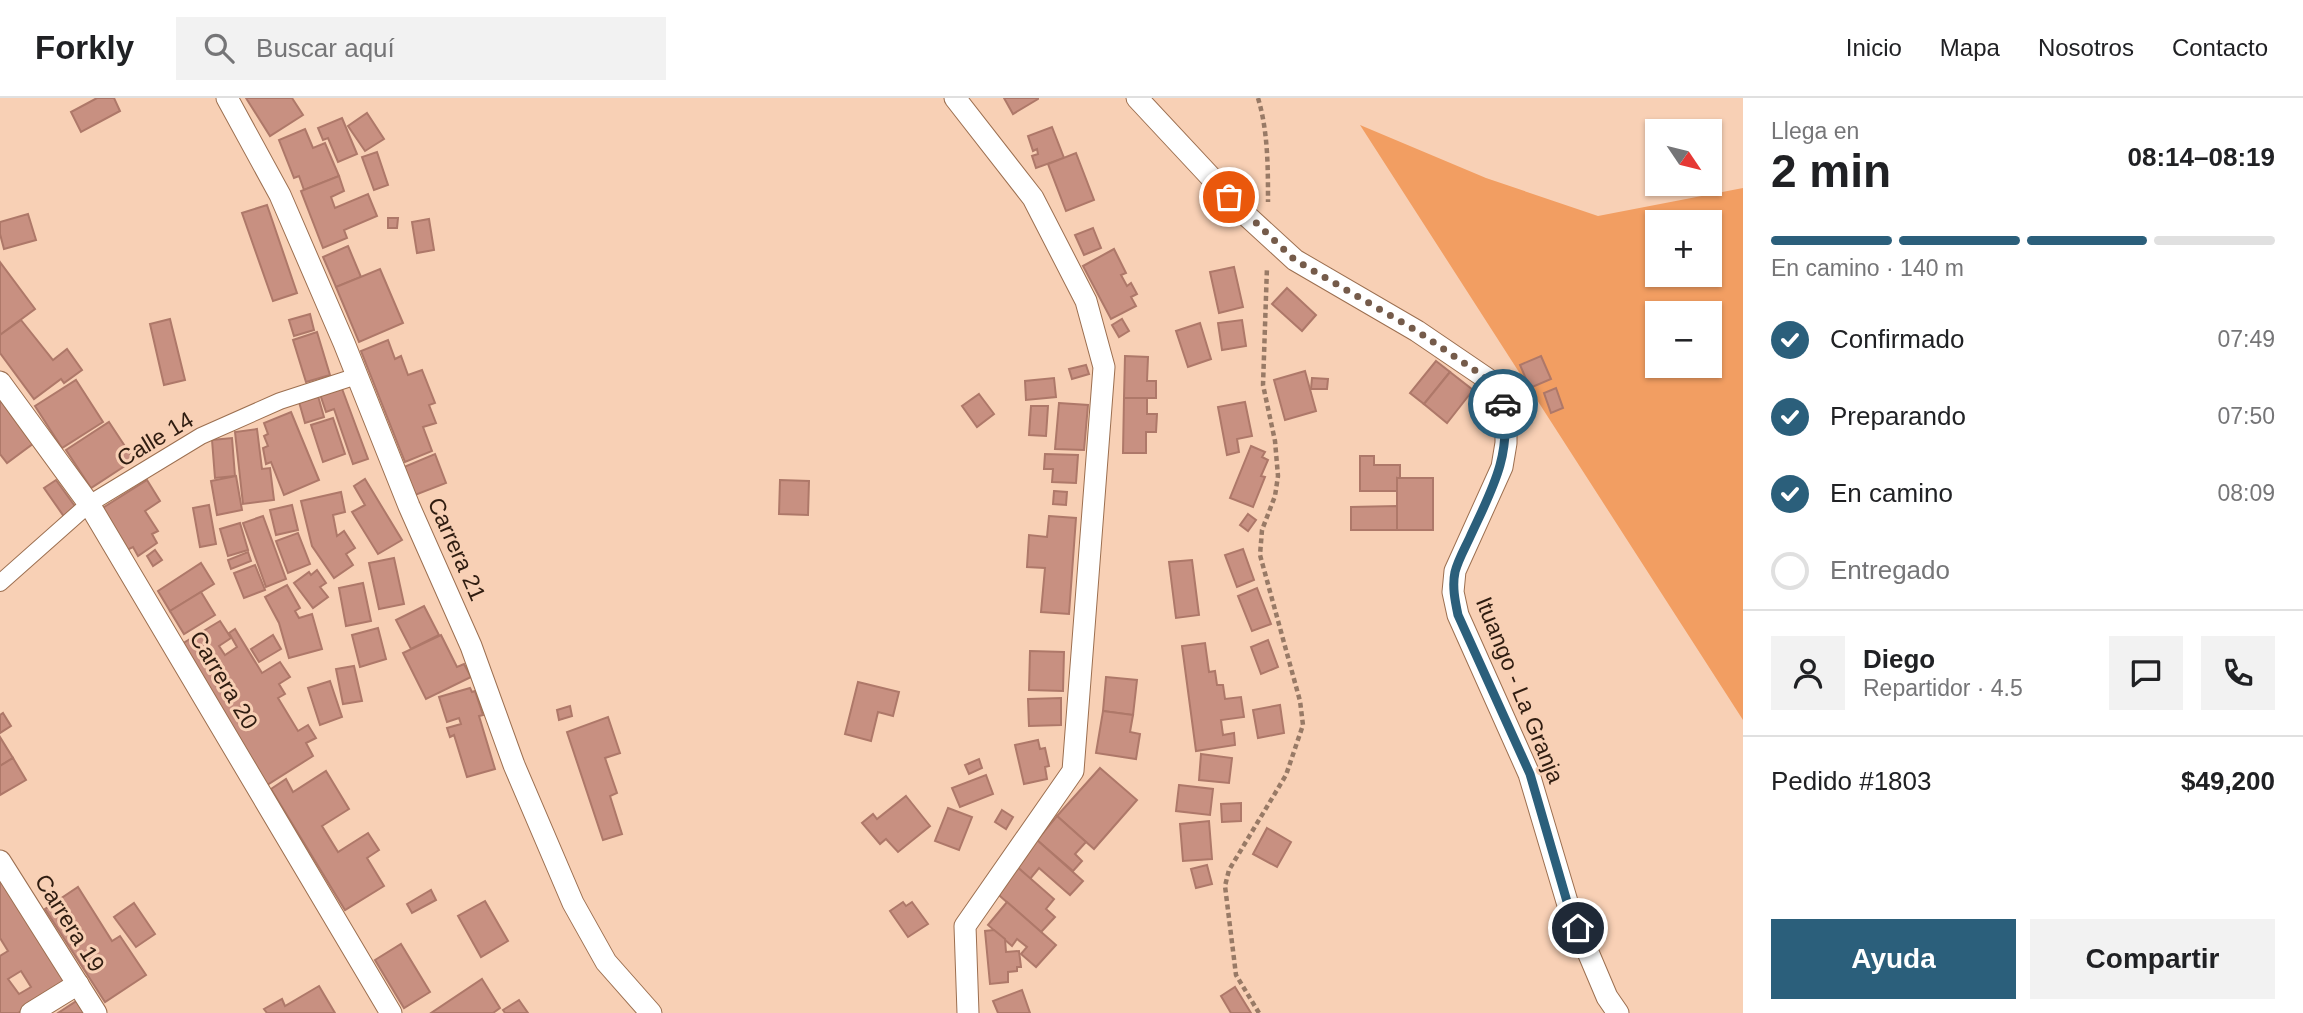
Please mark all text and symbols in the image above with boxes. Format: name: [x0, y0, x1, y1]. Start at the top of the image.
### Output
search box: [176, 17, 666, 80]
text: Forkly: [35, 29, 134, 66]
icon: search: [200, 29, 238, 67]
text: Buscar aquí: [256, 33, 395, 63]
text: Inicio: [1846, 34, 1902, 61]
text: Mapa: [1940, 34, 2000, 61]
text: Nosotros: [2038, 34, 2134, 61]
text: Contacto: [2172, 34, 2268, 61]
text: Llega en: [1771, 118, 1859, 144]
north arrow: [1645, 119, 1722, 196]
map controls: [1645, 119, 1722, 378]
text: 08:14–08:19: [2128, 142, 2275, 172]
text: 2 min: [1771, 145, 1891, 197]
pin: [1199, 167, 1259, 227]
icon: bag: [1210, 178, 1248, 216]
button: +: [1645, 210, 1722, 287]
text: En camino · 140 m: [1771, 255, 1964, 281]
button: −: [1645, 301, 1722, 378]
icon: check: [1771, 321, 1809, 359]
text: Confirmado: [1830, 324, 1964, 354]
text: 07:49: [2217, 326, 2275, 352]
courier: [1468, 369, 1538, 439]
icon: car: [1484, 385, 1522, 423]
icon: check: [1771, 398, 1809, 436]
text: Preparando: [1830, 401, 1966, 431]
text: 07:50: [2217, 403, 2275, 429]
street label: Calle 14: [112, 406, 198, 472]
icon: check: [1771, 475, 1809, 513]
text: En camino: [1830, 478, 1953, 508]
text: 08:09: [2217, 480, 2275, 506]
street label: Carrera 21: [423, 493, 491, 605]
text: Entregado: [1830, 555, 1950, 585]
street label: Ituango - La Granja: [1471, 593, 1569, 787]
street label: Carrera 20: [185, 626, 263, 734]
button: person: [1771, 636, 1845, 710]
button: chat: [2109, 636, 2183, 710]
button: phone: [2201, 636, 2275, 710]
text: Diego: [1863, 644, 1935, 674]
text: Repartidor · 4.5: [1863, 675, 2023, 701]
text: Pedido #1803: [1771, 766, 1931, 796]
text: $49,200: [2181, 766, 2275, 796]
street label: Carrera 19: [30, 869, 110, 977]
pin: [1548, 898, 1608, 958]
icon: home: [1559, 909, 1597, 947]
button: Ayuda: [1771, 919, 2016, 999]
button: Compartir: [2030, 919, 2275, 999]

